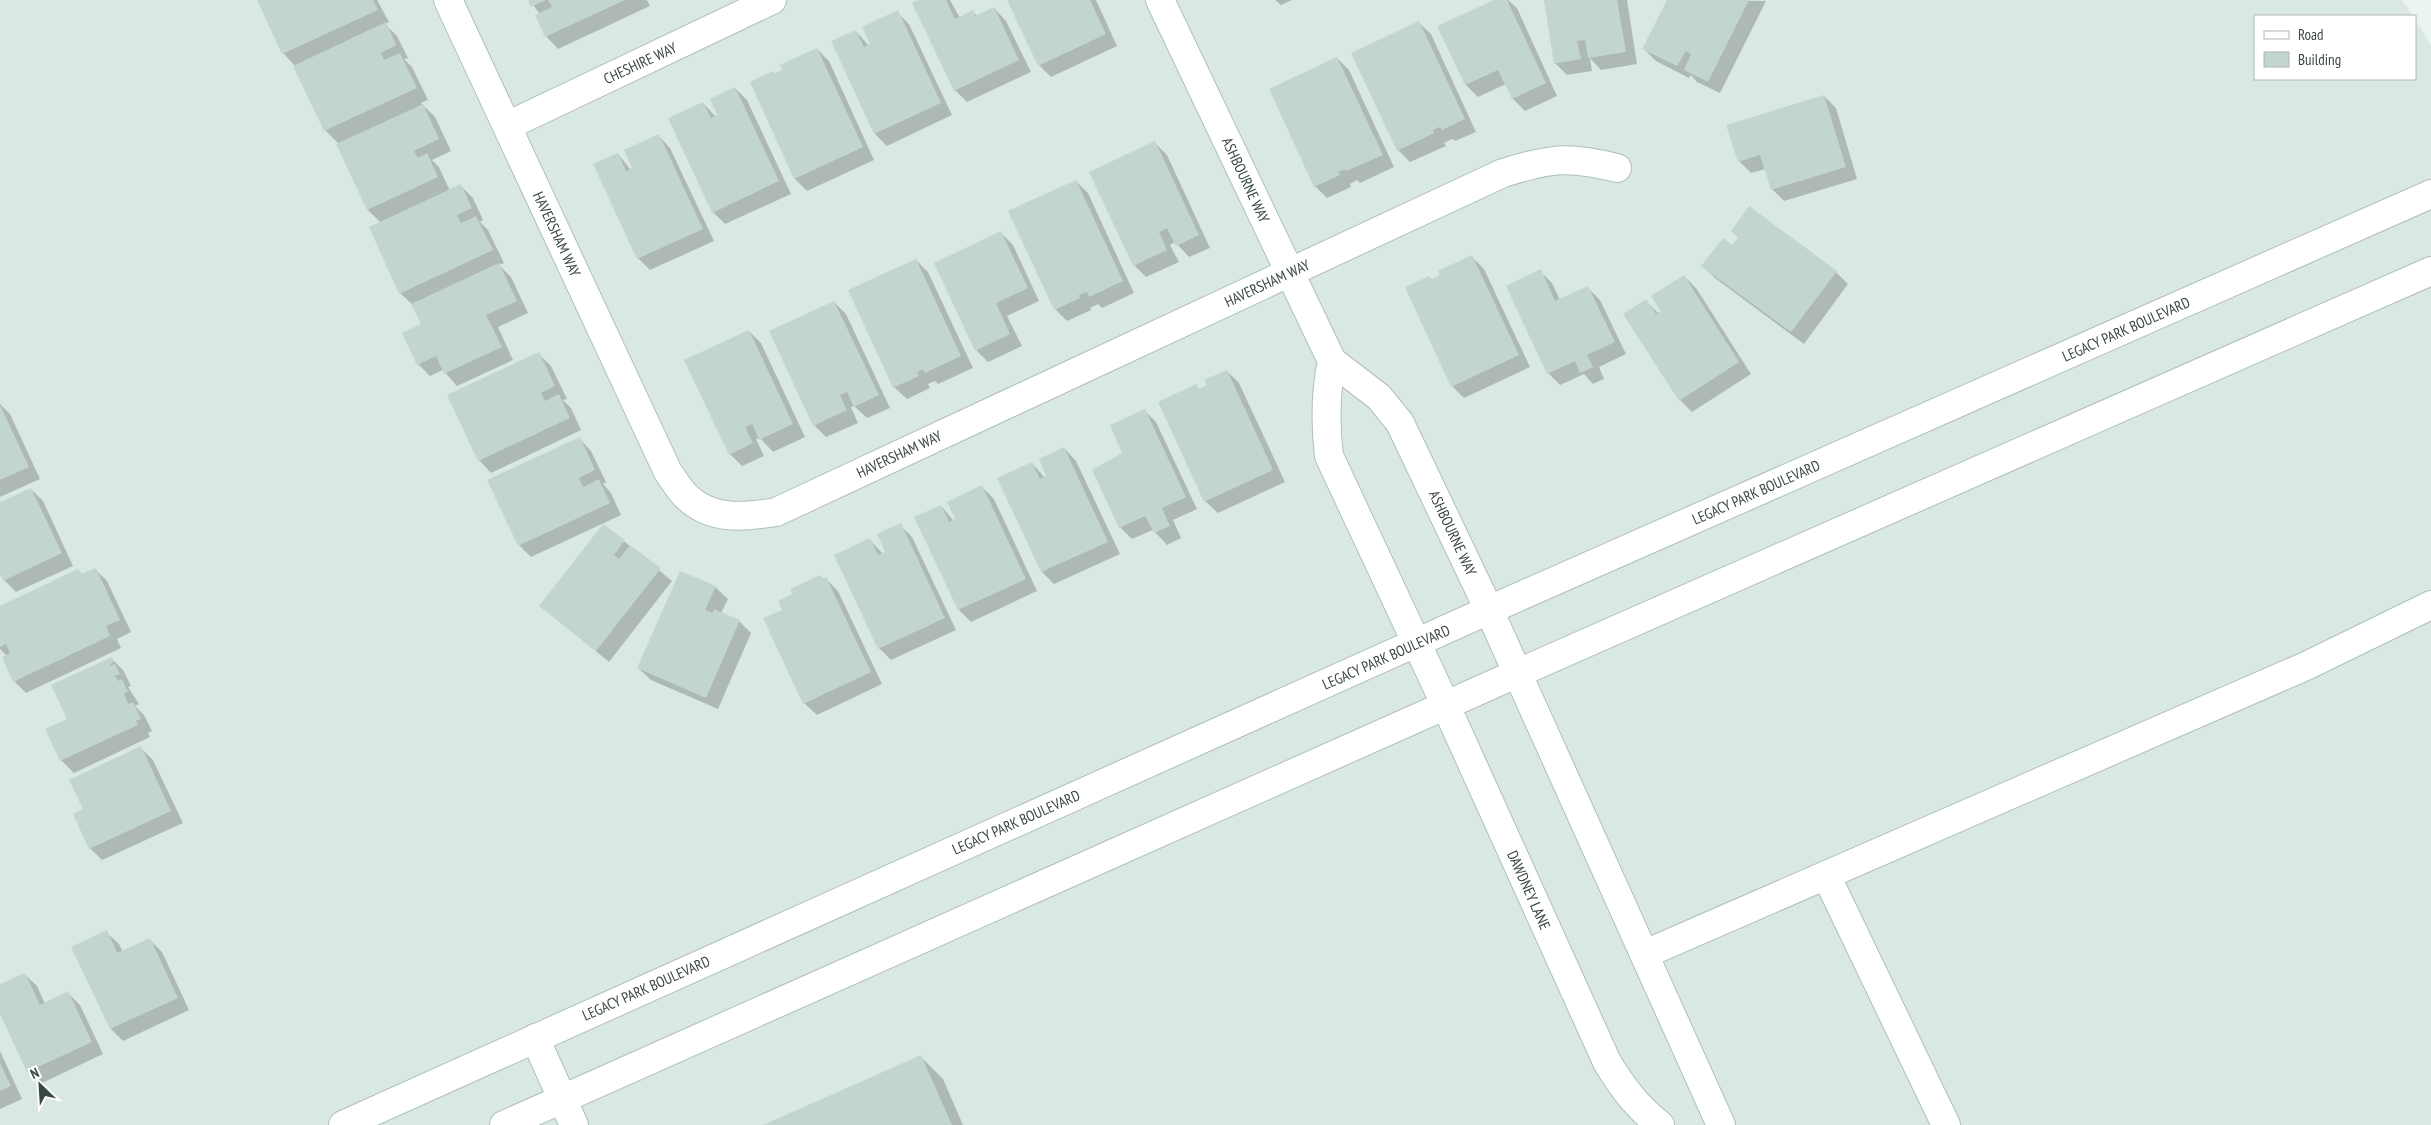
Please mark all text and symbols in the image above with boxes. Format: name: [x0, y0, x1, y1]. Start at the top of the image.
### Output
legend: [2254, 15, 2416, 80]
text: Road: [2298, 25, 2324, 44]
street label: CHESHIRE WAY: [600, 38, 680, 88]
text: Building: [2298, 50, 2341, 69]
street label: ASHBOURNE WAY: [1218, 134, 1274, 226]
street label: HAVERSHAM WAY: [529, 188, 585, 280]
street label: HAVERSHAM WAY: [1221, 255, 1313, 311]
street label: LEGACY PARK BOULEVARD: [2059, 292, 2193, 366]
street label: HAVERSHAM WAY: [853, 426, 945, 482]
street label: LEGACY PARK BOULEVARD: [1689, 455, 1823, 529]
street label: ASHBOURNE WAY: [1425, 487, 1481, 579]
street label: LEGACY PARK BOULEVARD: [1319, 620, 1453, 694]
street label: LEGACY PARK BOULEVARD: [949, 785, 1083, 859]
street label: DAWDNEY LANE: [1503, 848, 1555, 932]
street label: LEGACY PARK BOULEVARD: [579, 951, 713, 1025]
north arrow: [15, 1060, 65, 1110]
text: N: [27, 1063, 42, 1083]

